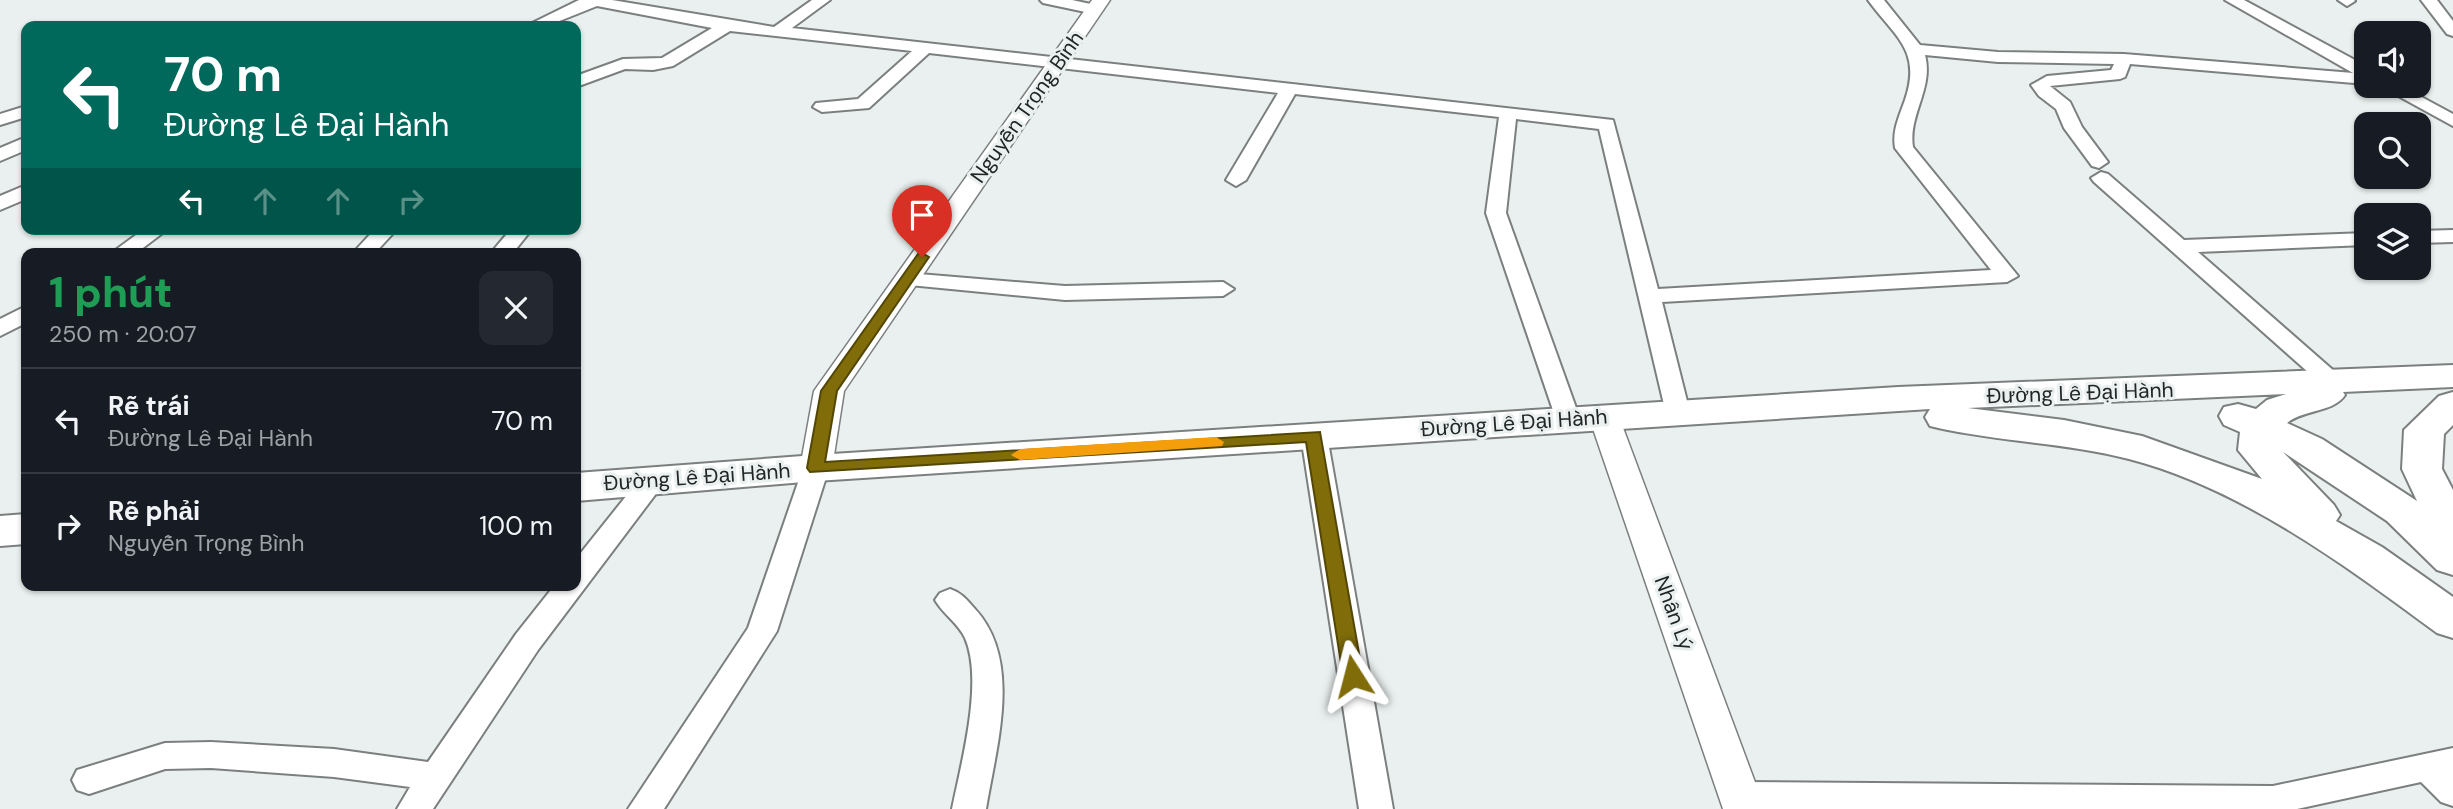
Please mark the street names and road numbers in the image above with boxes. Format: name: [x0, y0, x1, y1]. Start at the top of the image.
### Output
street label: Nguyễn Trọng Bình: [964, 25, 1090, 189]
street label: Đường Lê Đại Hành: [1986, 376, 2174, 410]
street label: Đường Lê Đại Hành: [1420, 403, 1608, 443]
street label: Đường Lê Đại Hành: [603, 457, 791, 497]
street label: Nhân Lý: [1648, 572, 1700, 654]

